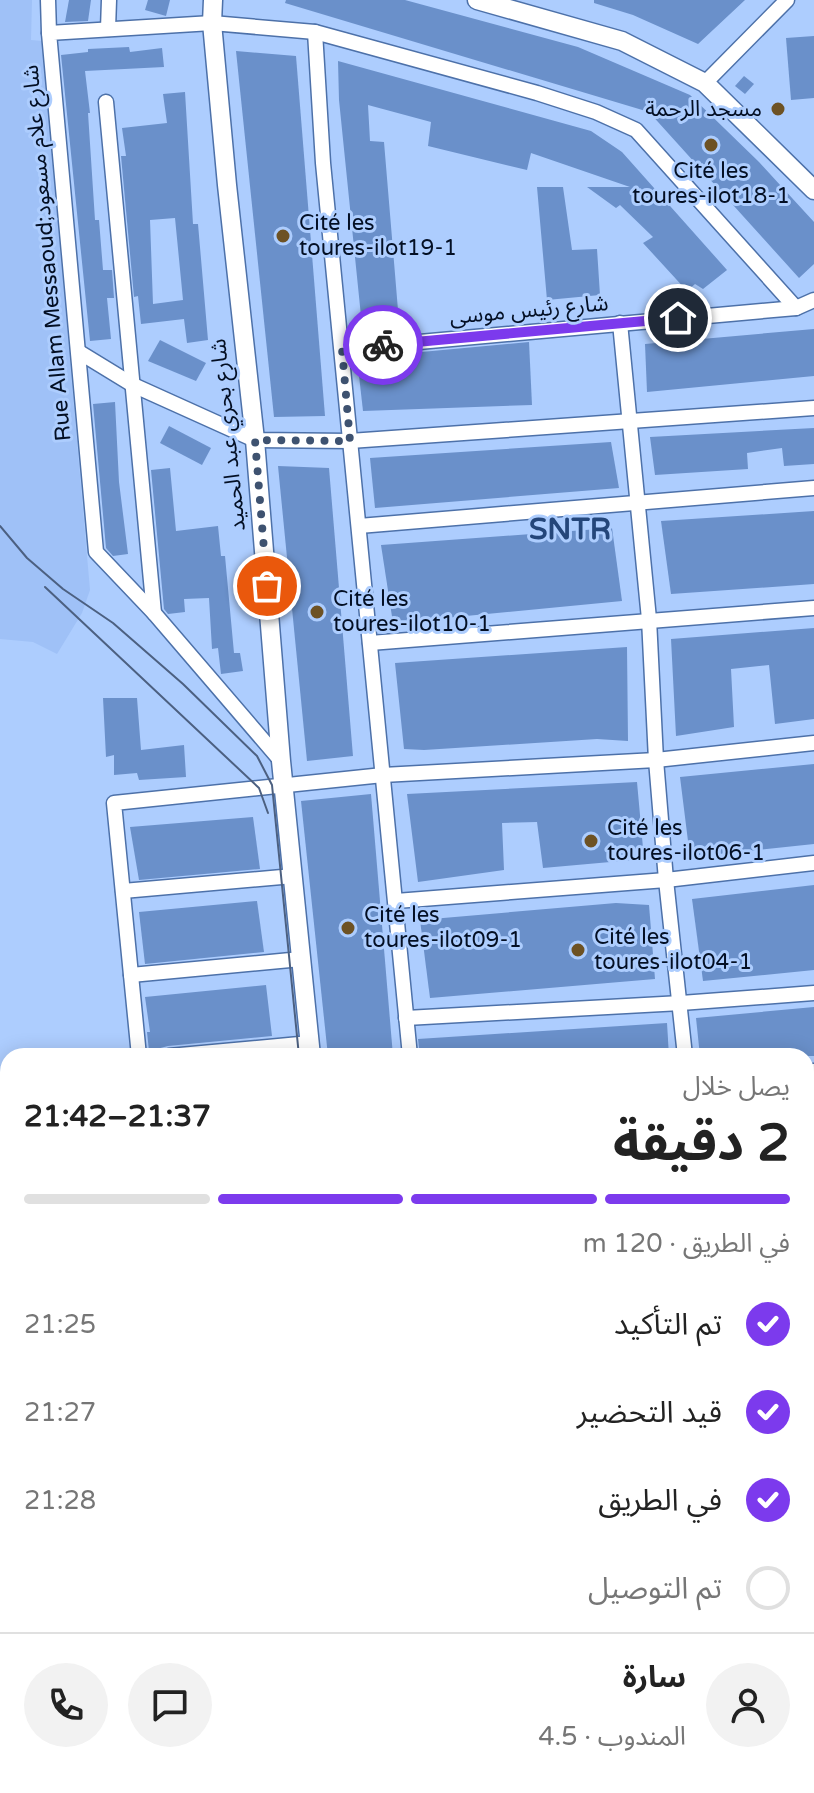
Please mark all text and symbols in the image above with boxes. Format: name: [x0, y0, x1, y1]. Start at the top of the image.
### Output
street label: Rue Allam Messaoud;شارع علام مسعود: [18, 63, 79, 442]
place label: مسجد الرحمة: [645, 96, 762, 122]
marker: مسجد الرحمة: [769, 100, 787, 118]
marker: Cité les toures-ilot18-1: [702, 136, 720, 154]
place label: Cité les toures-ilot18-1: [632, 158, 790, 209]
place label: Cité les toures-ilot19-1: [299, 210, 457, 261]
marker: Cité les toures-ilot19-1: [274, 227, 292, 245]
pin: [644, 284, 712, 352]
street label: شارع رئيس موسى: [449, 290, 610, 333]
icon: home: [656, 296, 700, 340]
courier: [343, 305, 423, 385]
icon: bike: [361, 323, 405, 367]
street label: شارع بحري عبد الحميد: [205, 337, 254, 532]
district label: SNTR: [529, 511, 611, 548]
pin: [233, 552, 301, 620]
icon: bag: [245, 564, 289, 608]
place label: Cité les toures-ilot10-1: [333, 586, 491, 637]
marker: Cité les toures-ilot10-1: [308, 603, 326, 621]
place label: Cité les toures-ilot06-1: [607, 815, 765, 866]
marker: Cité les toures-ilot06-1: [582, 832, 600, 850]
place label: Cité les toures-ilot09-1: [364, 902, 522, 953]
marker: Cité les toures-ilot09-1: [339, 919, 357, 937]
place label: Cité les toures-ilot04-1: [594, 924, 752, 975]
marker: Cité les toures-ilot04-1: [569, 941, 587, 959]
text: يصل خلال: [683, 1071, 790, 1102]
text: 21:37–21:42: [24, 1098, 211, 1135]
text: 2 دقيقة: [613, 1112, 790, 1175]
text: في الطريق · 120 m: [583, 1228, 790, 1259]
icon: check: [746, 1302, 790, 1346]
text: تم التأكيد: [614, 1306, 722, 1343]
text: 21:25: [24, 1309, 96, 1340]
icon: check: [746, 1390, 790, 1434]
text: قيد التحضير: [577, 1394, 722, 1431]
text: 21:27: [24, 1397, 96, 1428]
icon: check: [746, 1478, 790, 1522]
text: في الطريق: [598, 1482, 722, 1519]
text: 21:28: [24, 1485, 96, 1516]
text: تم التوصيل: [588, 1570, 722, 1607]
text: سارة: [623, 1659, 686, 1696]
button: phone: [24, 1663, 108, 1747]
button: chat: [128, 1663, 212, 1747]
button: person: [706, 1663, 790, 1747]
text: المندوب · 4.5: [538, 1721, 686, 1752]

